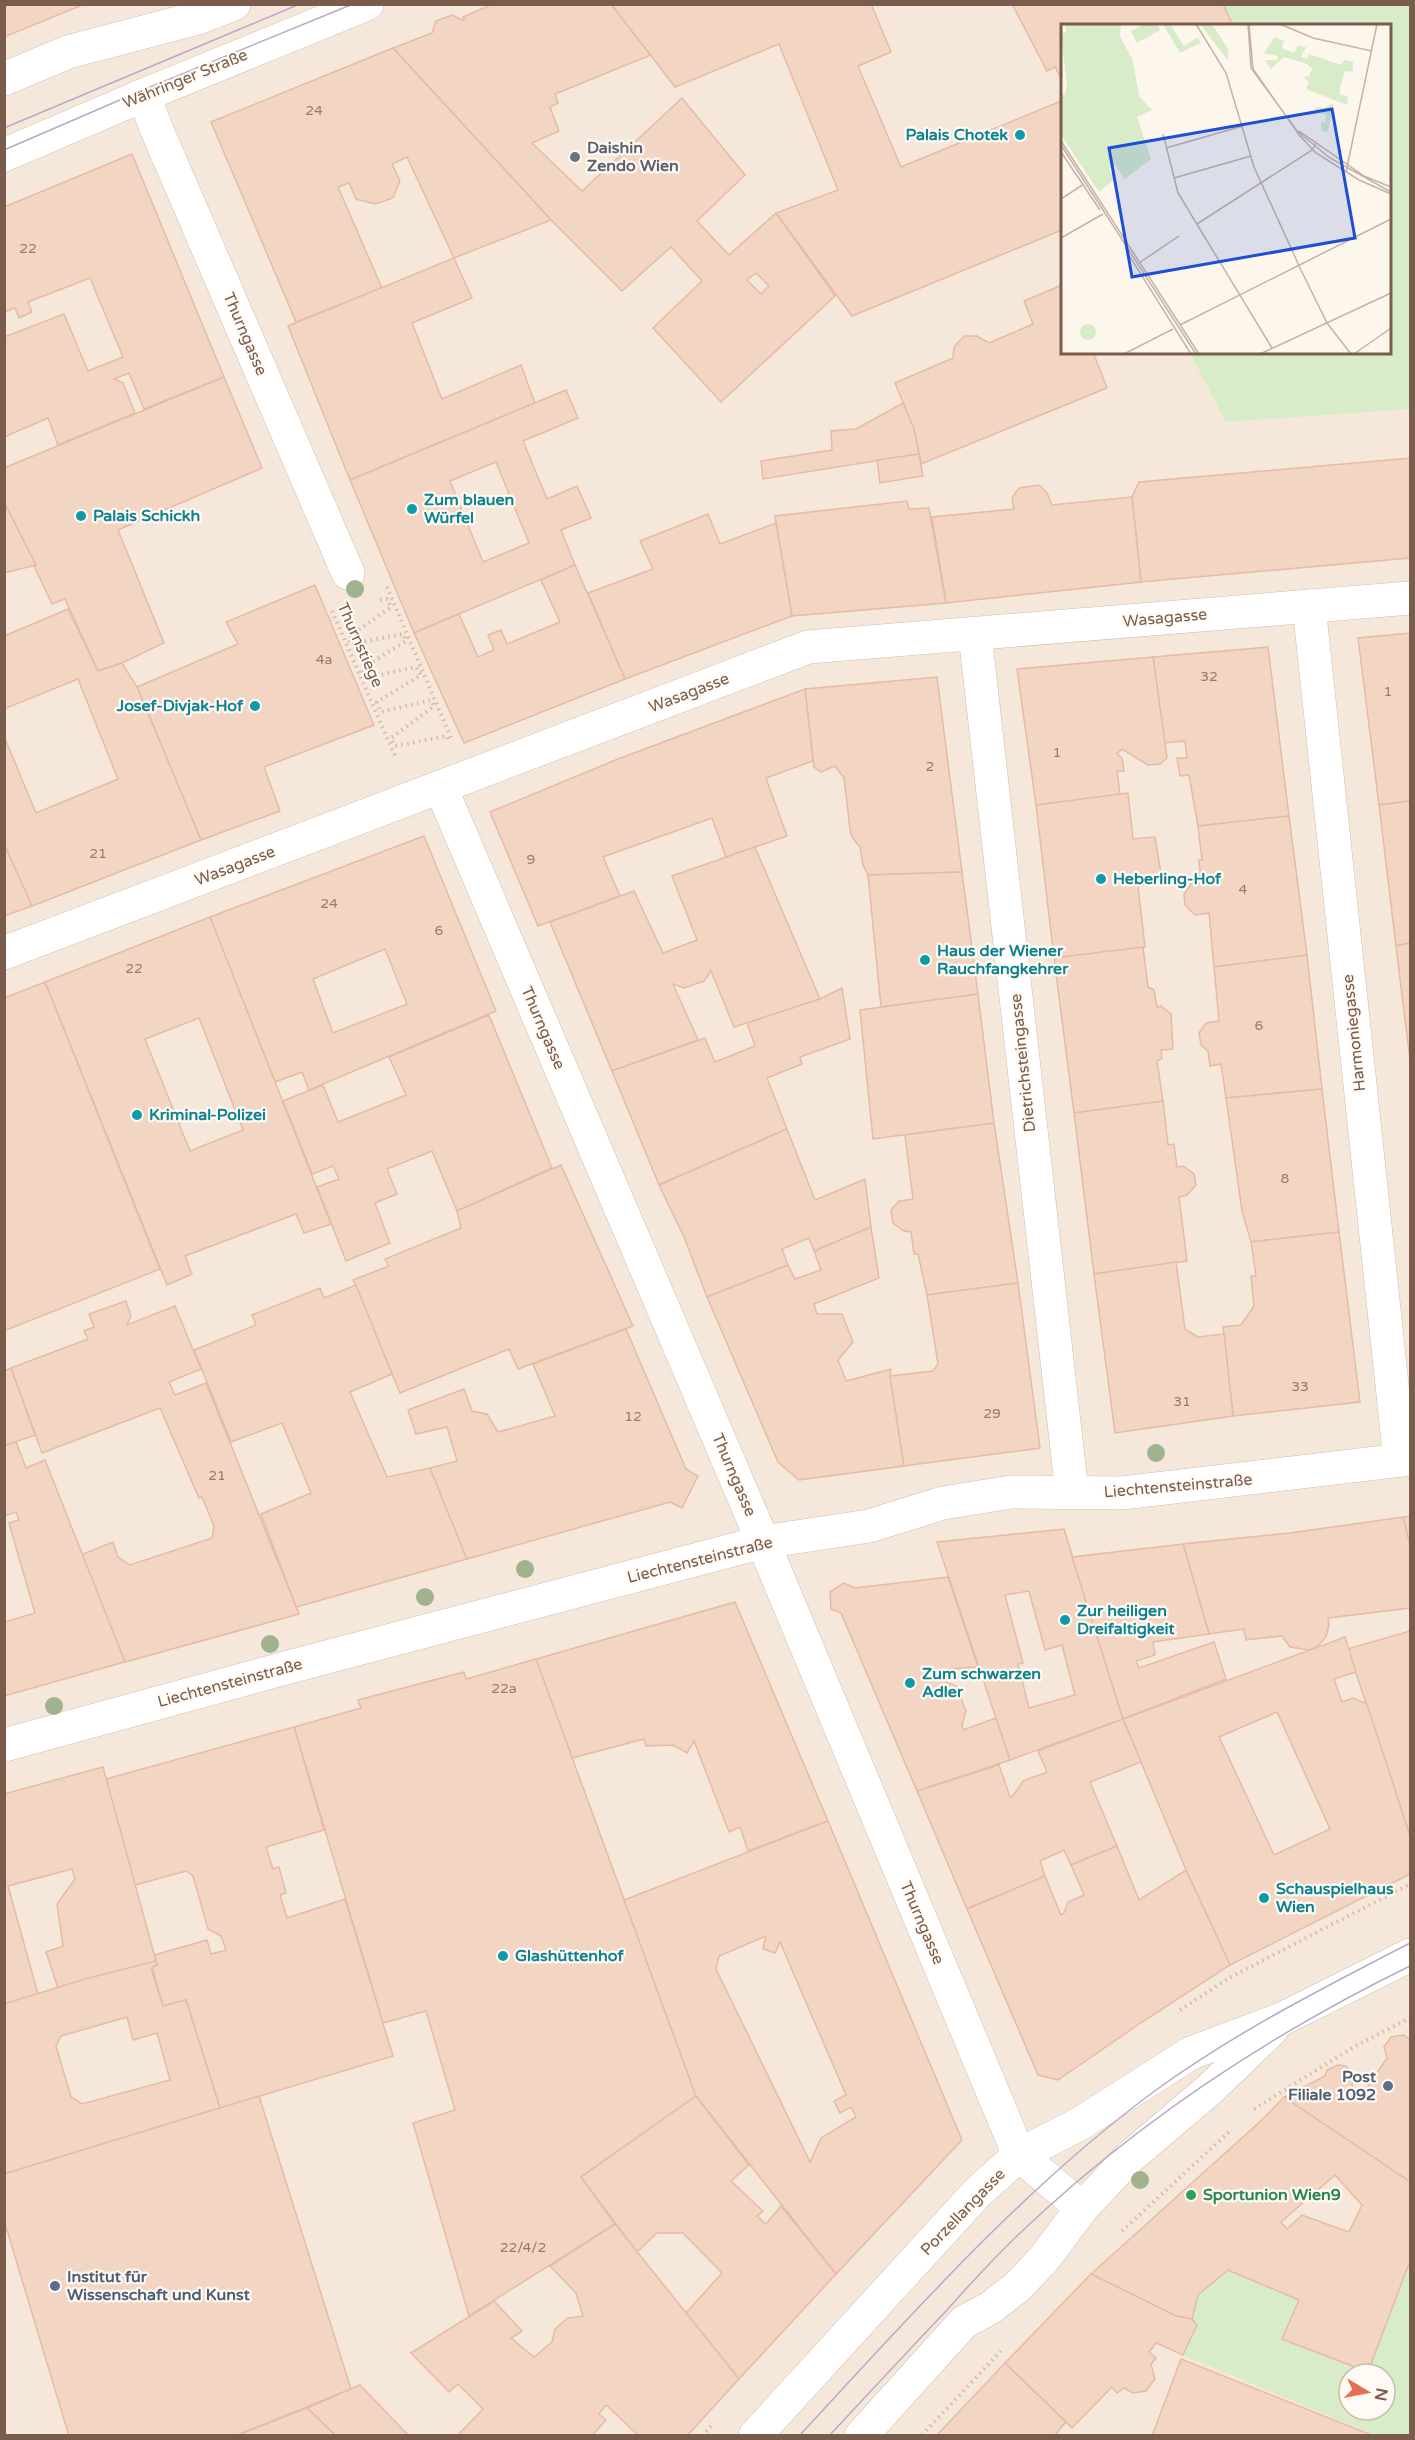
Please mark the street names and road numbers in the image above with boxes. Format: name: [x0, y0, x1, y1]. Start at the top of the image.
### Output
street label: Währinger Straße: [120, 45, 250, 113]
street label: Thurngasse: [219, 289, 271, 379]
street label: Thurnstiege: [332, 599, 388, 691]
street label: Wasagasse: [1122, 604, 1208, 632]
street label: Wasagasse: [646, 668, 732, 718]
street label: Wasagasse: [192, 841, 278, 891]
street label: Harmoniegasse: [1338, 973, 1370, 1093]
street label: Thurngasse: [517, 983, 569, 1073]
street label: Dietrichsteingasse: [1006, 993, 1040, 1133]
street label: Thurngasse: [708, 1430, 760, 1520]
street label: Liechtensteinstraße: [1103, 1470, 1253, 1502]
street label: Liechtensteinstraße: [625, 1532, 775, 1588]
street label: Liechtensteinstraße: [155, 1654, 305, 1712]
street label: Thurngasse: [896, 1878, 948, 1968]
street label: Porzellangasse: [916, 2164, 1010, 2260]

